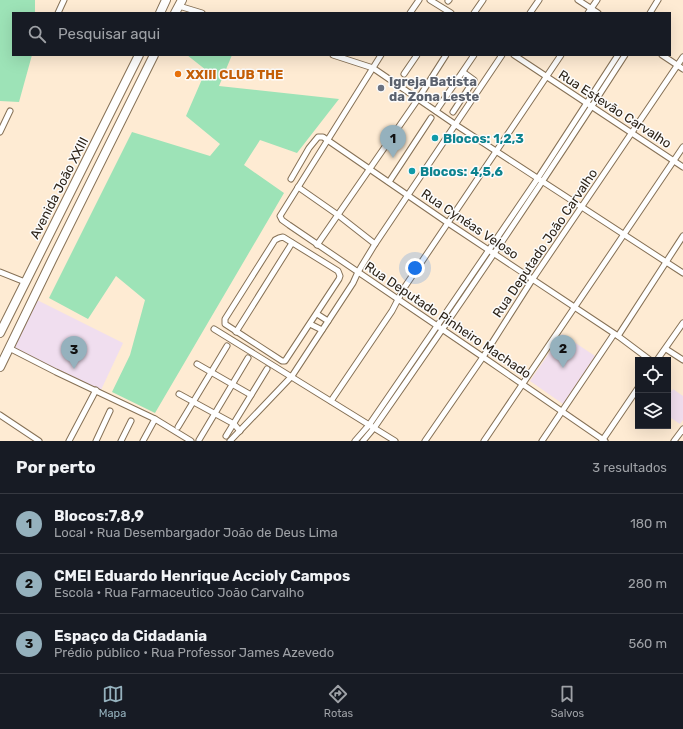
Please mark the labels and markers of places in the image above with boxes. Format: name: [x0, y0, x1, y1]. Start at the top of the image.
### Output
place label: XXIII CLUB THE: [186, 67, 283, 82]
marker: XXIII CLUB THE: [173, 69, 183, 79]
place label: Igreja Batista da Zona Leste: [389, 74, 479, 104]
marker: Igreja Batista da Zona Leste: [376, 83, 386, 93]
pin: 1: [380, 125, 406, 158]
place label: Blocos: 1,2,3: [443, 131, 524, 146]
marker: Blocos: 1,2,3: [430, 133, 440, 143]
place label: Blocos: 4,5,6: [420, 164, 503, 179]
marker: Blocos: 4,5,6: [407, 166, 417, 176]
pin: 2: [550, 335, 576, 368]
pin: 3: [61, 336, 87, 369]

